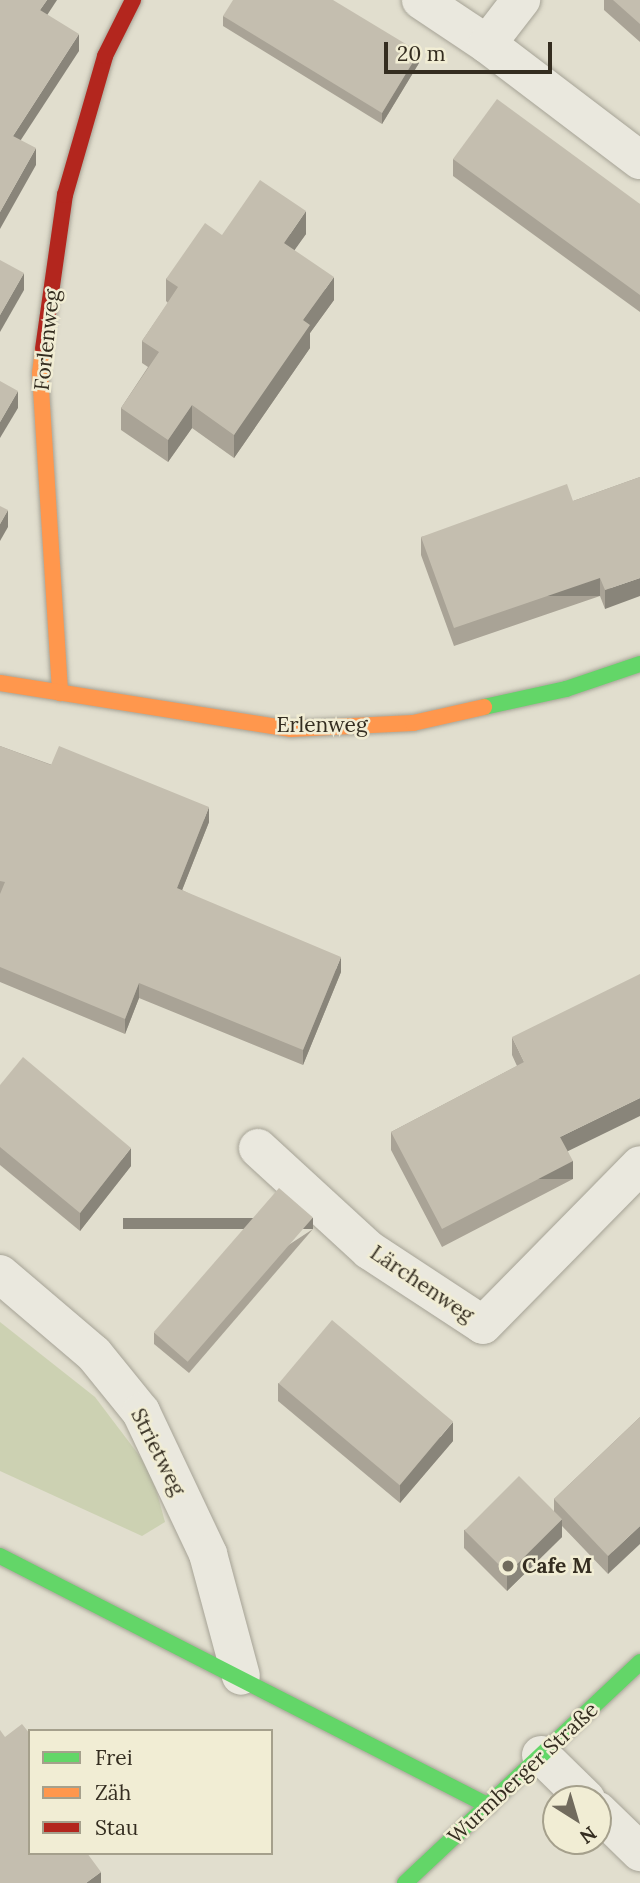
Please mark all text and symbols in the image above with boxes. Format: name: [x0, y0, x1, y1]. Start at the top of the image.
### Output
scale bar: [388, 28, 556, 72]
text: 20 m: [397, 40, 446, 67]
street label: Forlenweg: [29, 288, 65, 392]
street label: Erlenweg: [276, 712, 368, 738]
street label: Lärchenweg: [365, 1240, 479, 1328]
street label: Strietweg: [125, 1404, 191, 1500]
place label: Cafe M: [522, 1553, 592, 1579]
marker: Cafe M: [500, 1558, 516, 1574]
street label: Wurmberger Straße: [443, 1697, 603, 1849]
legend: [28, 1729, 273, 1855]
text: Frei: [95, 1744, 133, 1771]
text: Zäh: [95, 1779, 131, 1806]
north arrow: [542, 1785, 612, 1855]
text: Stau: [95, 1814, 138, 1841]
text: N: [575, 1821, 602, 1849]

